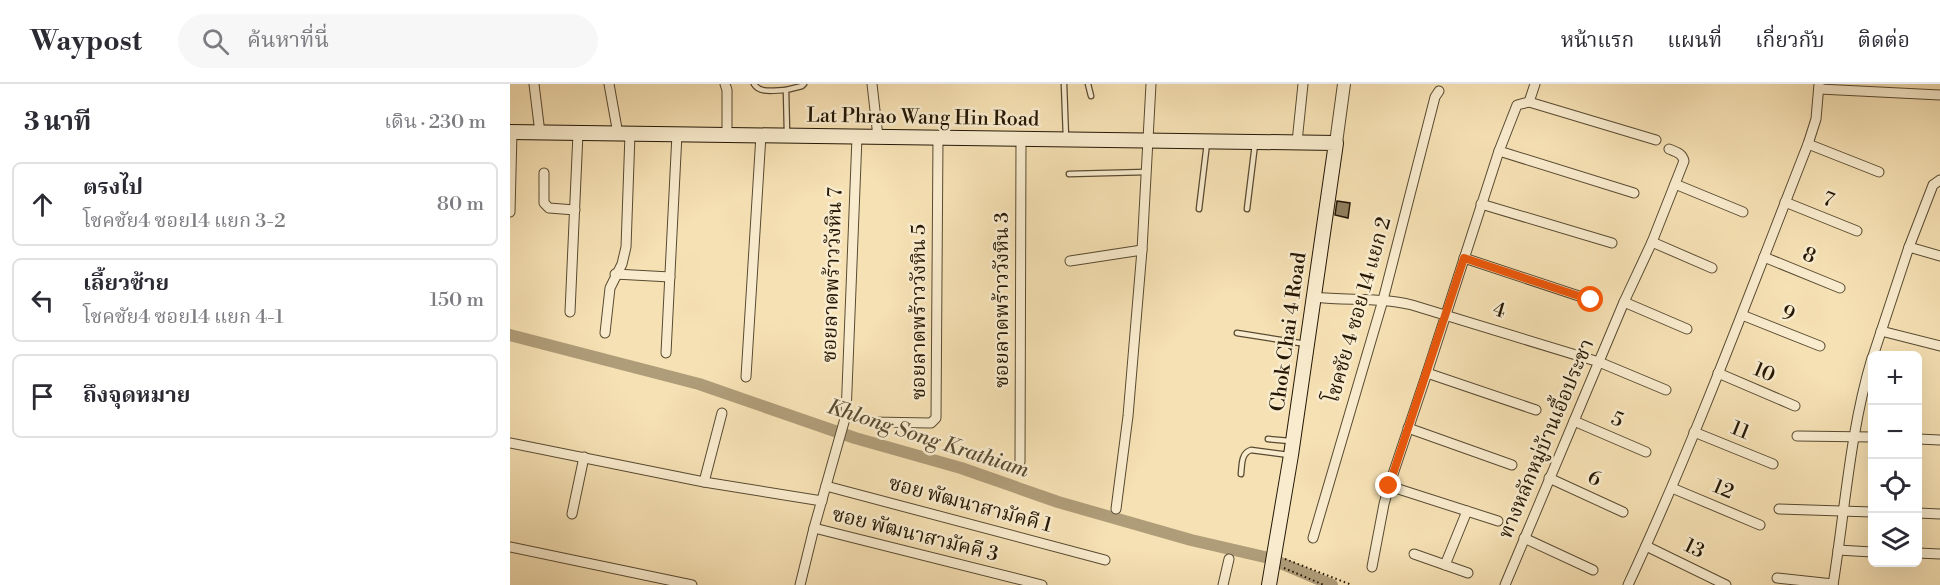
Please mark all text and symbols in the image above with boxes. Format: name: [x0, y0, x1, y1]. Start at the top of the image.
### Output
search box: [178, 14, 598, 68]
text: Waypost: [30, 24, 142, 59]
icon: search: [199, 25, 232, 58]
text: ค้นหาที่นี่: [247, 27, 329, 54]
text: หน้าแรก: [1561, 28, 1634, 54]
text: แผนที่: [1667, 28, 1722, 54]
text: เกี่ยวกับ: [1755, 28, 1825, 54]
text: ติดต่อ: [1858, 28, 1910, 54]
street label: Lat Phrao Wang Hin Road: [806, 103, 1040, 133]
text: 3 นาที: [24, 106, 91, 138]
text: เดิน · 230 m: [384, 110, 486, 135]
text: ตรงไป: [83, 174, 143, 201]
street label: ซอยลาดพร้าววังหิน 7: [817, 187, 849, 363]
street label: 7: [1819, 187, 1837, 213]
icon: ahead: [26, 188, 59, 221]
text: 80 m: [437, 192, 484, 217]
text: โชคชัย4 ซอย14 แยก 3-2: [83, 209, 286, 234]
street label: ซอยลาดพร้าววังหิน 3: [990, 212, 1015, 388]
street label: โชคชัย 4 ซอย 14 แยก 2: [1317, 214, 1397, 407]
street label: ซอยลาดพร้าววังหิน 5: [907, 224, 932, 400]
street label: 8: [1799, 242, 1819, 270]
street label: Chok Chai 4 Road: [1265, 250, 1313, 413]
text: เลี้ยวซ้าย: [83, 270, 169, 297]
icon: left: [26, 284, 59, 317]
route start: [1577, 286, 1603, 312]
text: 150 m: [429, 288, 484, 313]
street label: 4: [1490, 297, 1508, 325]
street label: 9: [1778, 300, 1798, 328]
text: โชคชัย4 ซอย14 แยก 4-1: [83, 305, 284, 330]
street label: ทางหลักหมู่บ้านเอื้อประชา: [1490, 334, 1600, 543]
map controls: [1868, 351, 1922, 567]
button: +: [1868, 351, 1922, 405]
street label: 10: [1749, 357, 1779, 389]
icon: arrive: [26, 380, 59, 413]
text: ถึงจุดหมาย: [83, 382, 190, 409]
water label: Khlong Song Krathiam: [824, 394, 1033, 484]
button: −: [1868, 405, 1922, 459]
street label: 5: [1607, 406, 1627, 434]
street label: 11: [1727, 416, 1753, 446]
button: locate: [1868, 459, 1922, 513]
street label: 6: [1583, 465, 1605, 493]
street label: ซอย พัฒนาสามัคคี 1: [886, 471, 1055, 539]
route end: [1375, 472, 1401, 498]
street label: 12: [1709, 475, 1737, 505]
street label: ซอย พัฒนาสามัคคี 3: [829, 502, 1001, 568]
button: layers: [1868, 513, 1922, 567]
street label: 13: [1680, 533, 1708, 565]

